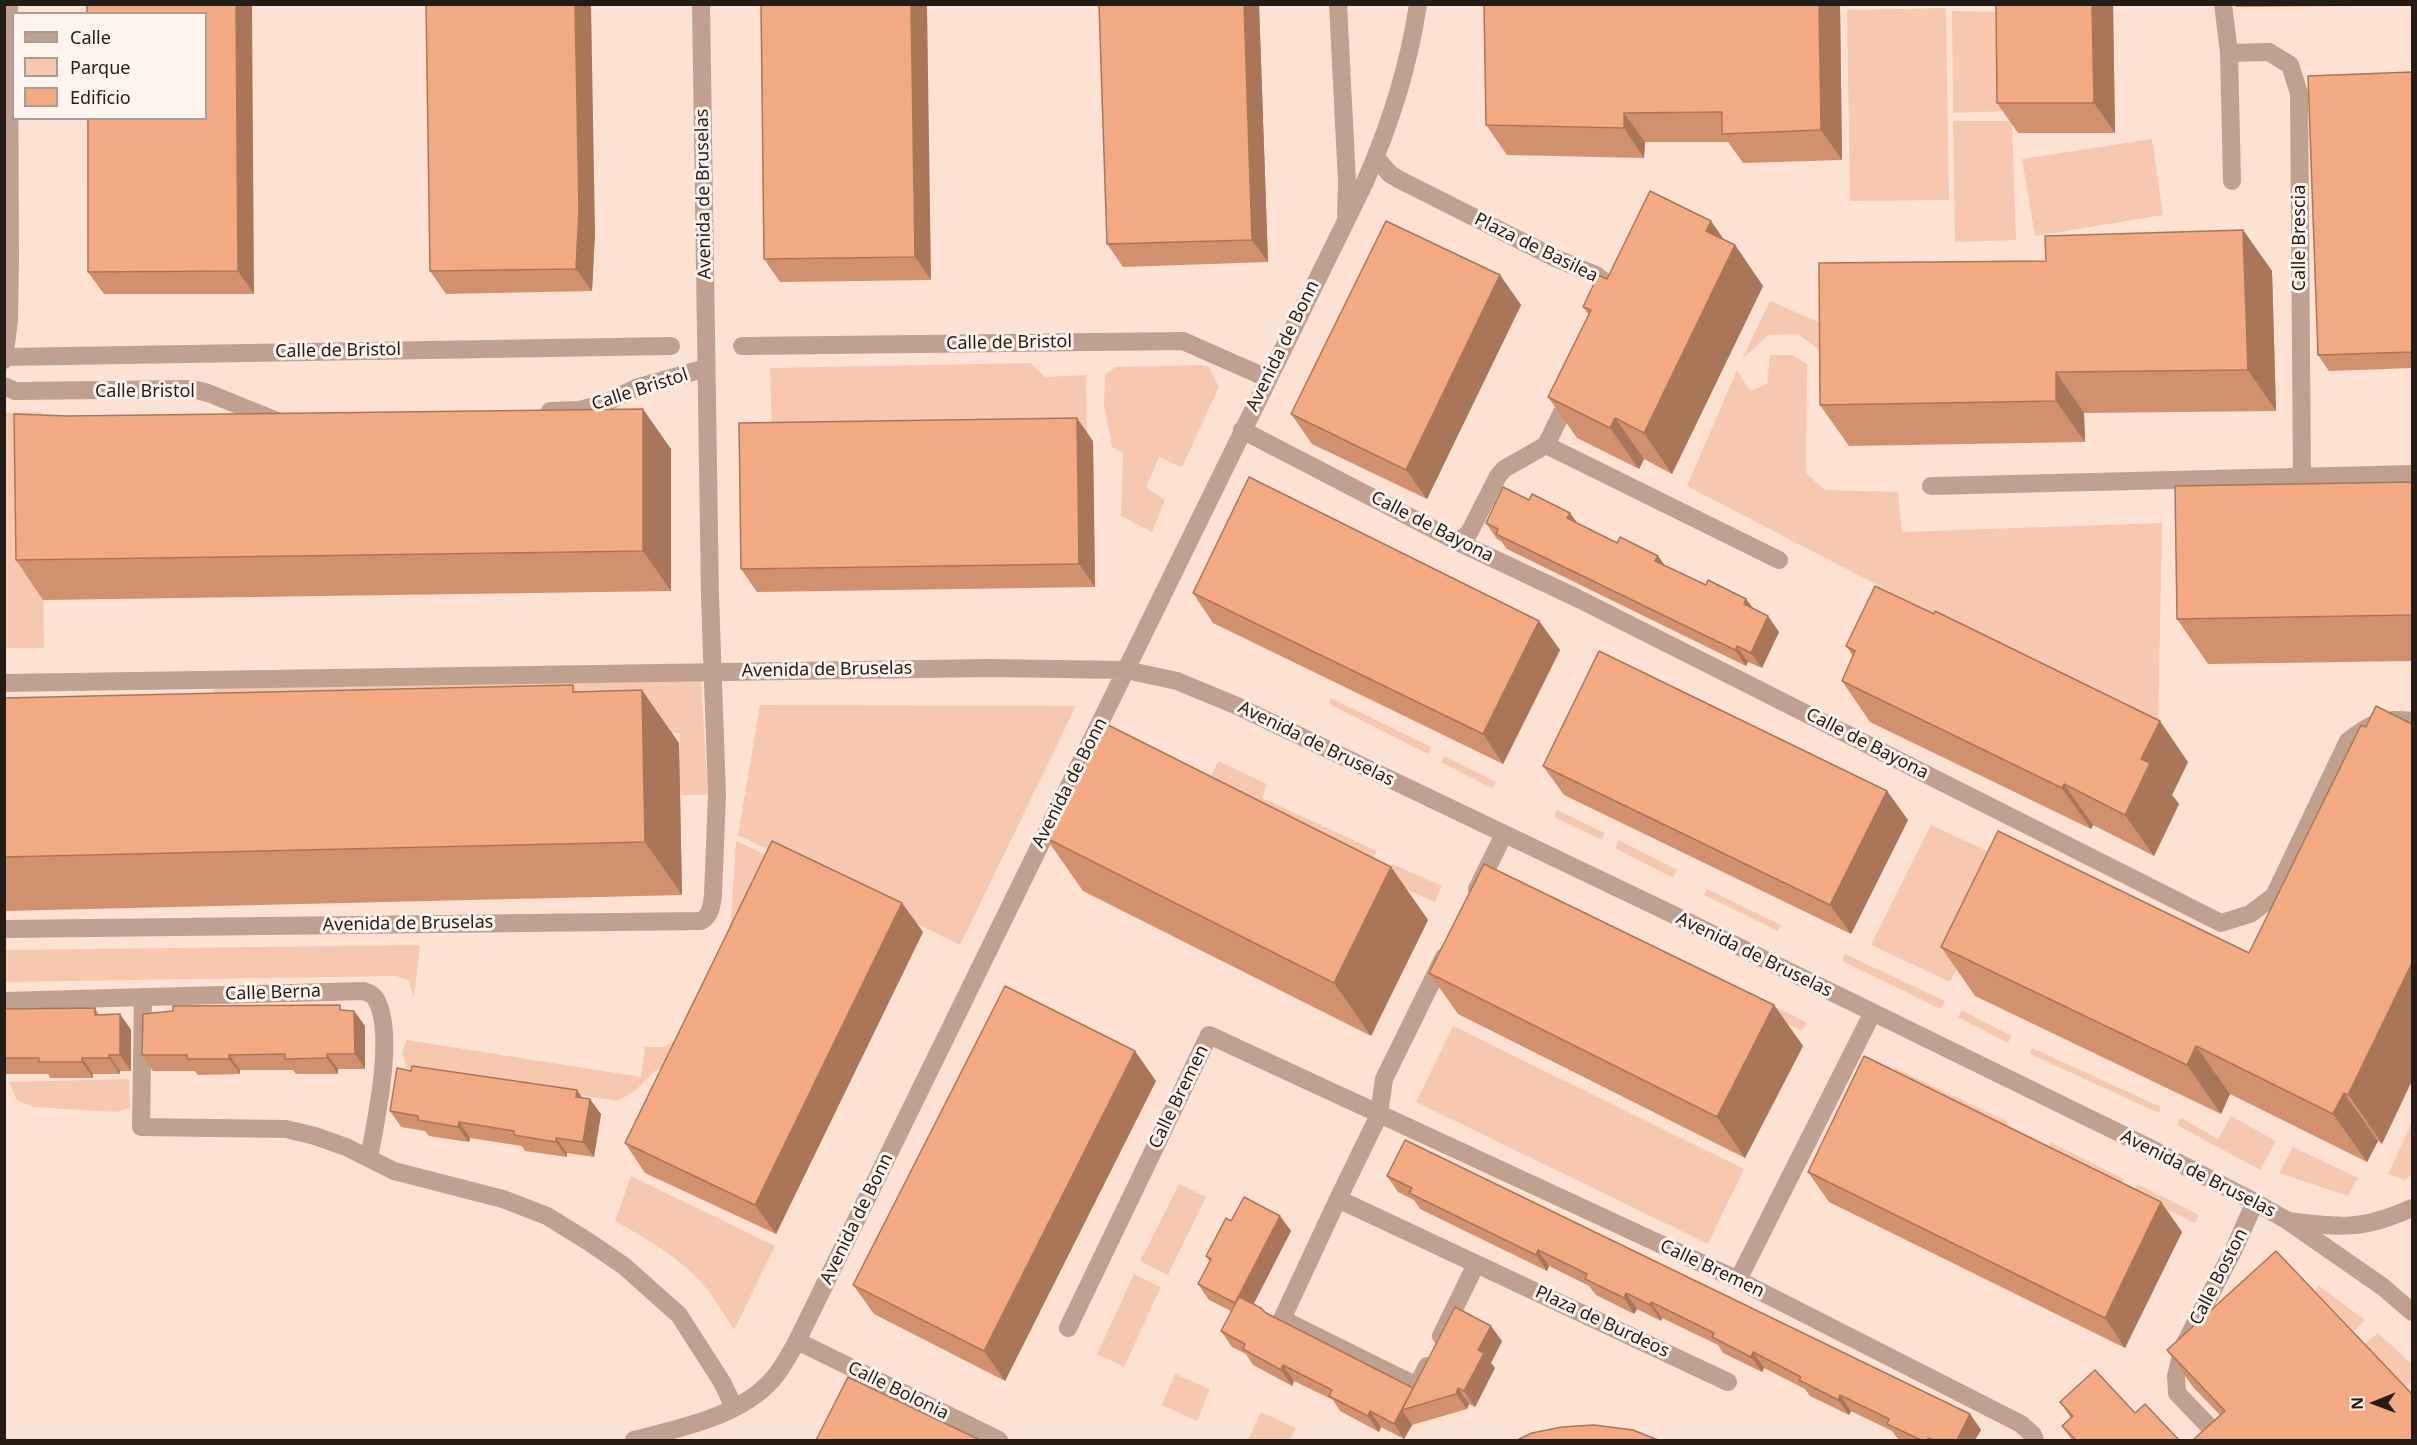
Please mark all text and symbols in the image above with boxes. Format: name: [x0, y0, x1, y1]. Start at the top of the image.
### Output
legend: [12, 12, 207, 120]
text: Calle: [70, 25, 111, 49]
text: Parque: [70, 55, 130, 79]
text: Edificio: [70, 85, 131, 109]
street label: Avenida de Bruselas: [692, 108, 716, 280]
street label: Calle Brescia: [2289, 185, 2311, 291]
street label: Plaza de Basilea: [1471, 209, 1601, 287]
street label: Avenida de Bonn: [1242, 277, 1324, 415]
street label: Calle de Bristol: [946, 331, 1072, 355]
street label: Calle de Bristol: [275, 339, 401, 363]
street label: Calle Bristol: [589, 364, 691, 416]
street label: Calle Bristol: [95, 381, 195, 403]
street label: Calle de Bayona: [1367, 487, 1497, 567]
street label: Avenida de Bruselas: [741, 658, 913, 682]
street label: Avenida de Bruselas: [1235, 697, 1397, 791]
street label: Calle de Bayona: [1802, 704, 1932, 784]
street label: Avenida de Bonn: [1028, 714, 1112, 852]
street label: Avenida de Bruselas: [1673, 908, 1835, 1002]
street label: Avenida de Bruselas: [322, 912, 494, 936]
street label: Calle Berna: [225, 981, 321, 1005]
street label: Calle Bremen: [1145, 1042, 1213, 1152]
street label: Avenida de Bruselas: [2117, 1126, 2279, 1222]
street label: Avenida de Bonn: [816, 1150, 898, 1288]
street label: Calle Boston: [2185, 1225, 2253, 1329]
street label: Calle Bremen: [1656, 1235, 1768, 1303]
street label: Plaza de Burdeos: [1532, 1281, 1672, 1363]
street label: Calle Bolonia: [844, 1357, 952, 1425]
north arrow: [2345, 1373, 2405, 1433]
text: N: [2346, 1397, 2368, 1410]

